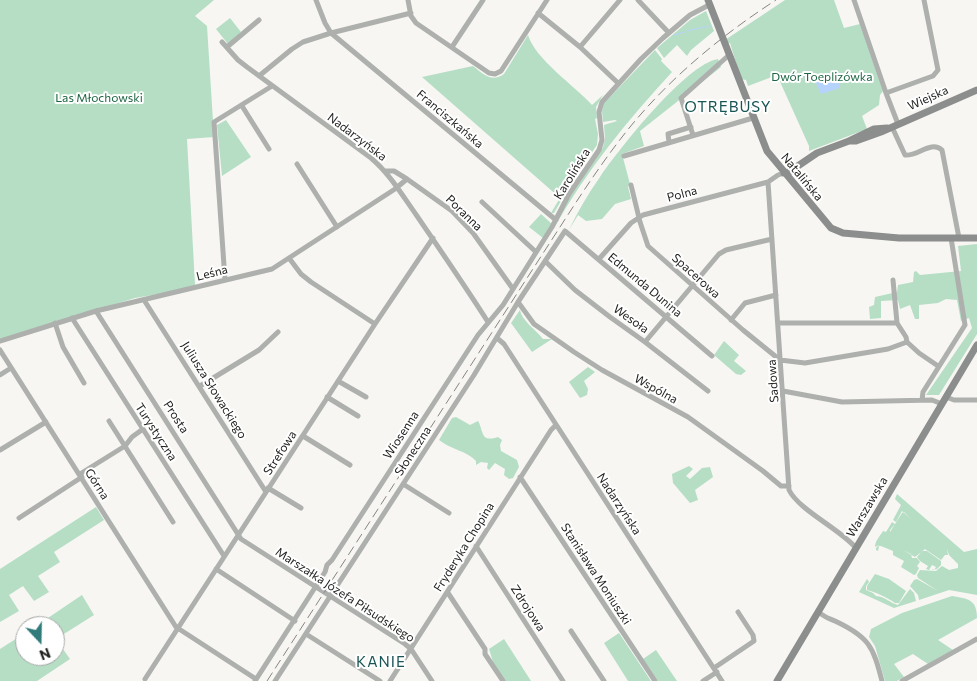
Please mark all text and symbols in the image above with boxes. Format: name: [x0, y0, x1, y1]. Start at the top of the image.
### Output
park label: Dwór Toeplizówka: [771, 70, 873, 84]
street label: Wiejska: [905, 83, 951, 113]
street label: Franciszkańska: [414, 87, 486, 151]
park label: Las Młochowski: [55, 91, 143, 105]
district label: OTRĘBUSY: [683, 98, 773, 116]
street label: Nadarzyńska: [324, 110, 390, 164]
street label: Karolińska: [551, 146, 593, 202]
street label: Natalińska: [778, 150, 826, 204]
street label: Polna: [665, 183, 699, 205]
street label: Poranna: [443, 192, 485, 234]
street label: Edmunda Dunina: [605, 250, 685, 320]
street label: Spacerowa: [669, 251, 723, 301]
street label: Leśna: [195, 262, 229, 284]
street label: Wesoła: [610, 302, 652, 336]
street label: Juliusza Słowackiego: [178, 339, 250, 441]
street label: Sadowa: [764, 359, 782, 403]
street label: Wspólna: [632, 371, 680, 407]
street label: Prosta: [160, 398, 192, 436]
street label: Turystyczna: [132, 401, 180, 463]
street label: Wiosenna: [380, 408, 422, 462]
street label: Słoneczna: [392, 424, 434, 478]
street label: Strefowa: [260, 428, 300, 478]
street label: Górna: [82, 466, 112, 502]
street label: Nadarzyńska: [594, 470, 644, 538]
street label: Warszawska: [843, 474, 891, 540]
street label: Fryderyka Chopina: [431, 500, 497, 594]
street label: Stanisława Moniuszki: [558, 521, 634, 627]
street label: Marszałka Józefa Piłsudskiego: [273, 545, 417, 645]
street label: Zdrojowa: [508, 582, 548, 634]
north arrow: [15, 616, 65, 666]
text: N: [37, 645, 53, 664]
district label: KANIE: [355, 653, 407, 671]

